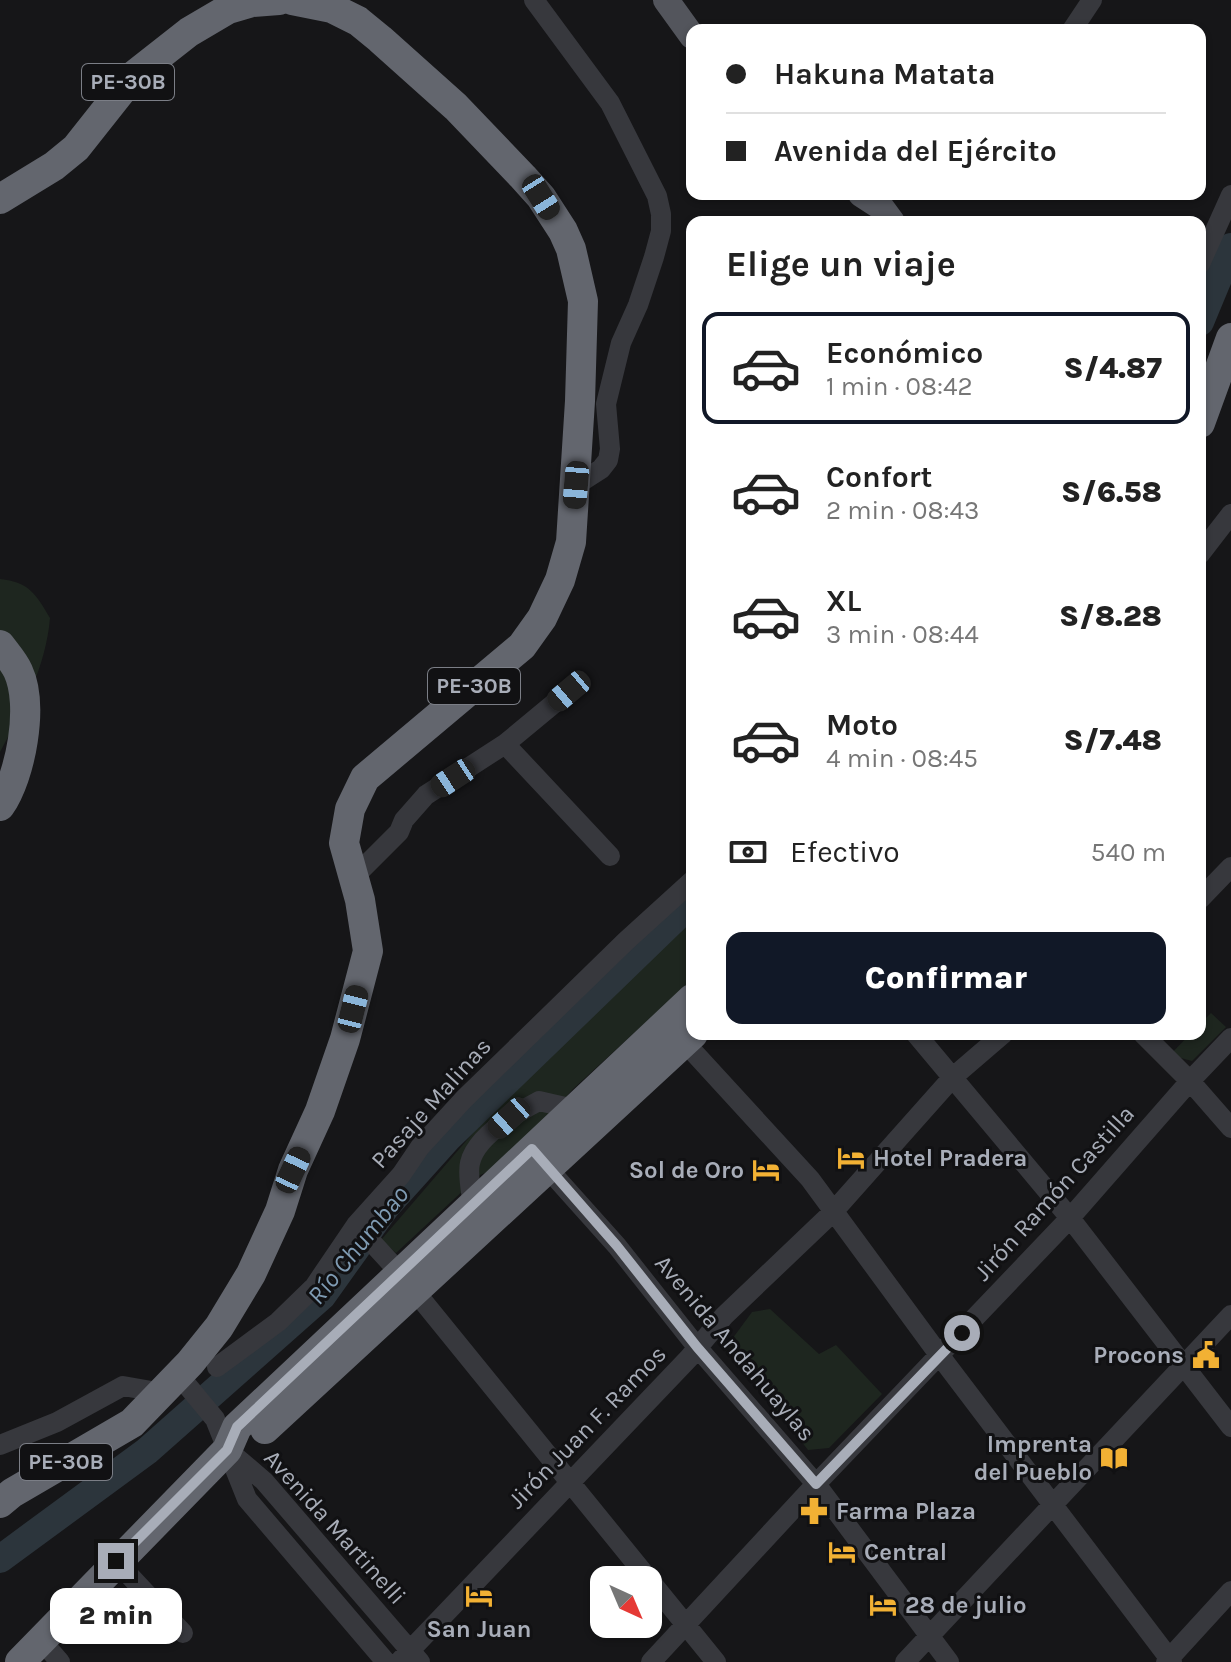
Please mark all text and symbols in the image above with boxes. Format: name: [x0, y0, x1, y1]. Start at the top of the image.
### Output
text: Hakuna Matata: [774, 56, 996, 92]
road number: PE-30B: [82, 64, 174, 100]
text: Avenida del Ejército: [774, 133, 1057, 169]
car: [518, 170, 564, 224]
text: Elige un viaje: [726, 243, 956, 285]
icon: car: [730, 332, 802, 404]
text: Económico: [826, 335, 983, 371]
text: S/4.87: [1064, 350, 1162, 386]
text: 1 min · 08:42: [826, 371, 973, 402]
icon: car: [730, 456, 802, 528]
text: Confort: [826, 459, 932, 495]
car: [562, 460, 590, 510]
text: S/6.58: [1061, 474, 1162, 510]
text: 2 min · 08:43: [826, 495, 979, 526]
icon: car: [730, 580, 802, 652]
text: XL: [826, 583, 861, 619]
text: S/8.28: [1059, 598, 1162, 634]
text: 3 min · 08:44: [826, 619, 979, 650]
car: [543, 666, 595, 716]
road number: PE-30B: [428, 668, 520, 704]
icon: car: [730, 704, 802, 776]
text: Moto: [826, 707, 898, 743]
text: S/7.48: [1064, 722, 1162, 758]
text: 4 min · 08:45: [826, 743, 978, 774]
car: [426, 755, 480, 801]
icon: cash: [726, 830, 770, 874]
text: Efectivo: [790, 834, 900, 870]
text: 540 m: [1091, 837, 1166, 868]
button: Confirmar: [726, 932, 1166, 1024]
car: [336, 983, 370, 1035]
street label: Pasaje Malinas: [365, 1032, 497, 1174]
car: [483, 1093, 535, 1143]
street label: Jirón Ramón Castilla: [968, 1100, 1140, 1286]
car: [272, 1143, 314, 1197]
hotel icon: Hotel Pradera: [836, 1143, 866, 1173]
place label: Hotel Pradera: [873, 1144, 1027, 1172]
hotel icon: Sol de Oro: [751, 1155, 781, 1185]
place label: Sol de Oro: [629, 1156, 744, 1184]
water label: Río Chumbao: [301, 1179, 415, 1311]
street label: Avenida Andahuaylas: [649, 1249, 821, 1447]
route start: [944, 1315, 980, 1351]
street label: Jirón Juan F. Ramos: [502, 1340, 672, 1514]
public building icon: Procons: [1191, 1340, 1221, 1370]
place label: Procons: [1093, 1341, 1184, 1369]
place label: Imprenta del Pueblo: [974, 1430, 1092, 1486]
library icon: Imprenta del Pueblo: [1099, 1443, 1129, 1473]
road number: PE-30B: [20, 1444, 112, 1480]
street label: Avenida Martinelli: [258, 1444, 412, 1610]
pharmacy icon: Farma Plaza: [799, 1496, 829, 1526]
place label: Farma Plaza: [836, 1497, 976, 1525]
hotel icon: Central: [827, 1537, 857, 1567]
place label: Central: [864, 1538, 947, 1566]
route end: [98, 1543, 134, 1579]
north arrow: [590, 1566, 662, 1638]
map controls: [590, 1566, 662, 1638]
hotel icon: San Juan: [464, 1581, 494, 1611]
callout: 2 min: [50, 1589, 182, 1645]
hotel icon: 28 de julio: [868, 1590, 898, 1620]
place label: 28 de julio: [905, 1591, 1027, 1619]
text: 2 min: [79, 1600, 153, 1631]
place label: San Juan: [426, 1615, 532, 1643]

